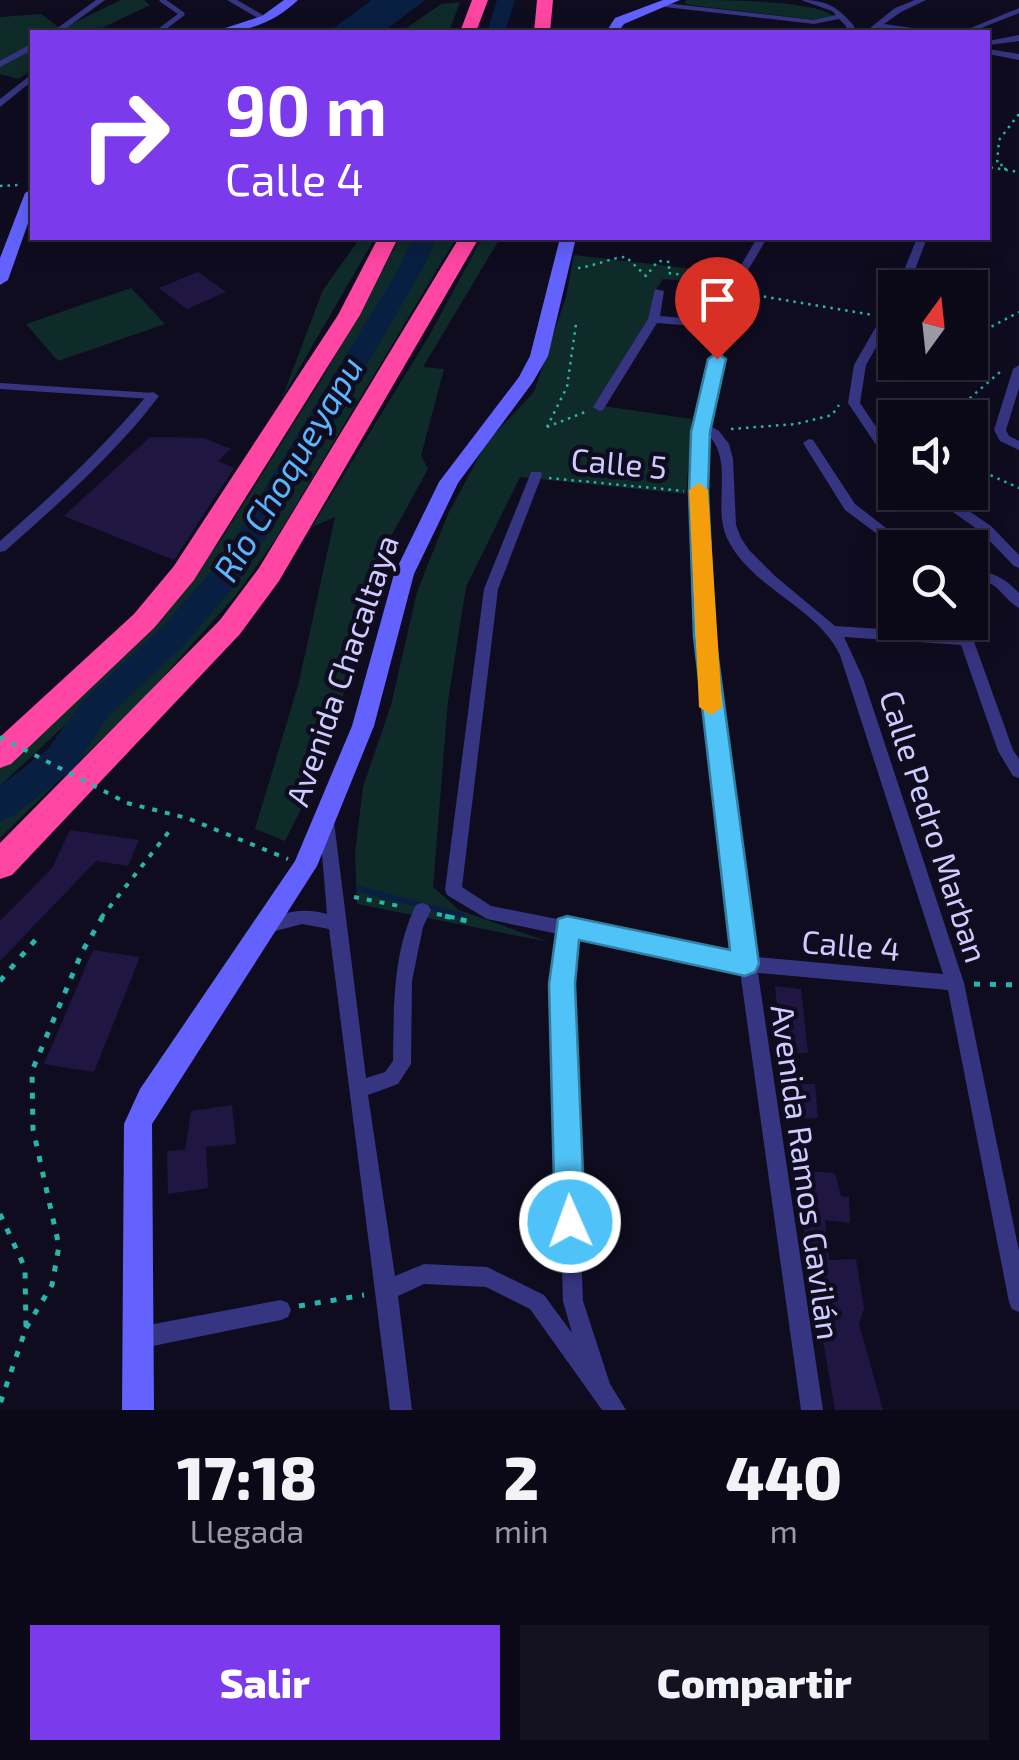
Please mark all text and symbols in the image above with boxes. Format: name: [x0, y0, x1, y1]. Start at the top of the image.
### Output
text: 90 m: [225, 66, 387, 150]
icon: right: [60, 70, 190, 200]
text: Calle 4: [225, 151, 364, 205]
pin: [675, 257, 760, 360]
north arrow: [878, 270, 988, 380]
map controls: [878, 270, 988, 640]
icon: arrive: [690, 272, 745, 327]
water label: Río Choqueyapu: [203, 348, 372, 589]
button: sound: [878, 400, 988, 510]
street label: Calle 5: [569, 439, 669, 485]
street label: Avenida Chacaltaya: [277, 530, 405, 810]
button: search: [878, 530, 988, 640]
street label: Calle Pedro Marban: [873, 685, 997, 967]
street label: Calle 4: [800, 921, 902, 967]
street label: Avenida Ramos Gavilán: [765, 1002, 849, 1342]
position arrow: [518, 1170, 622, 1274]
text: 17:18: [177, 1440, 317, 1512]
text: 2: [504, 1440, 539, 1512]
text: 440: [725, 1440, 842, 1512]
text: Llegada: [190, 1511, 304, 1549]
text: min: [494, 1511, 549, 1549]
text: m: [770, 1511, 798, 1549]
button: Salir: [30, 1625, 500, 1740]
button: Compartir: [520, 1625, 989, 1740]

